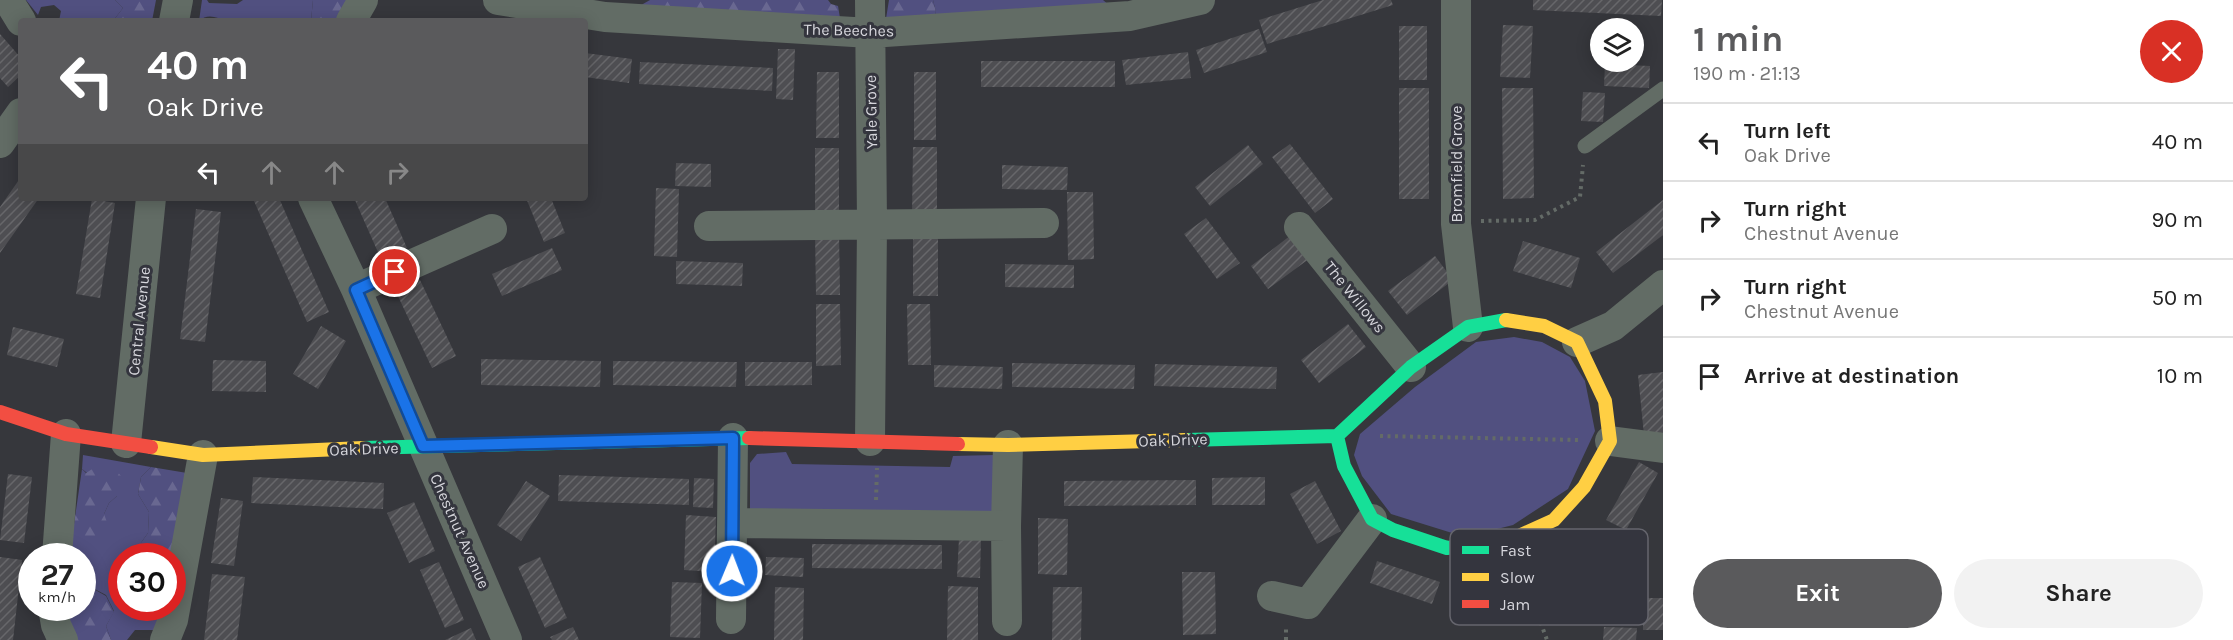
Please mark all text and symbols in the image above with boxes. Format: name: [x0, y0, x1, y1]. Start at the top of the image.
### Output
map controls: [1590, 18, 1644, 72]
button: layers: [1590, 18, 1644, 72]
text: 1 min: [1693, 18, 1783, 60]
street label: The Beeches: [804, 20, 894, 40]
button: close: [2140, 20, 2203, 83]
text: 40 m: [147, 40, 249, 90]
icon: left: [48, 42, 126, 120]
text: 190 m · 21:13: [1693, 62, 1801, 85]
street label: Yale Grove: [861, 75, 881, 149]
text: Oak Drive: [147, 91, 264, 123]
street label: Bromfield Grove: [1447, 106, 1466, 222]
text: Turn left: [1744, 118, 1831, 144]
icon: left: [1693, 126, 1726, 159]
text: 40 m: [2152, 129, 2203, 155]
text: Oak Drive: [1744, 144, 1831, 167]
icon: left: [192, 156, 225, 189]
icon: ahead: [255, 156, 288, 189]
icon: ahead: [318, 156, 351, 189]
icon: right: [381, 156, 414, 189]
text: Turn right: [1744, 196, 1847, 222]
icon: right: [1693, 204, 1726, 237]
text: 90 m: [2151, 207, 2203, 233]
text: Chestnut Avenue: [1744, 222, 1899, 245]
pin: [369, 246, 420, 297]
icon: arrive: [378, 255, 411, 288]
street label: The Willows: [1320, 257, 1390, 337]
street label: Central Avenue: [124, 266, 154, 376]
text: Turn right: [1744, 274, 1847, 300]
icon: right: [1693, 282, 1726, 315]
text: 50 m: [2152, 285, 2203, 311]
text: Chestnut Avenue: [1744, 300, 1899, 323]
icon: arrive: [1693, 360, 1726, 393]
text: Arrive at destination: [1744, 363, 1959, 389]
text: 10 m: [2157, 363, 2203, 389]
street label: Oak Drive: [1138, 429, 1208, 451]
street label: Oak Drive: [329, 438, 399, 460]
street label: Chestnut Avenue: [426, 471, 494, 591]
legend: [1450, 529, 1648, 625]
position arrow: [700, 539, 764, 603]
text: Fast: [1500, 541, 1531, 560]
speed limit sign: 30: [108, 543, 186, 621]
text: 27: [40, 557, 74, 593]
button: Exit: [1693, 559, 1942, 628]
button: Share: [1954, 559, 2203, 628]
text: Slow: [1500, 568, 1535, 587]
text: km/h: [38, 588, 76, 606]
text: Jam: [1500, 595, 1530, 614]

